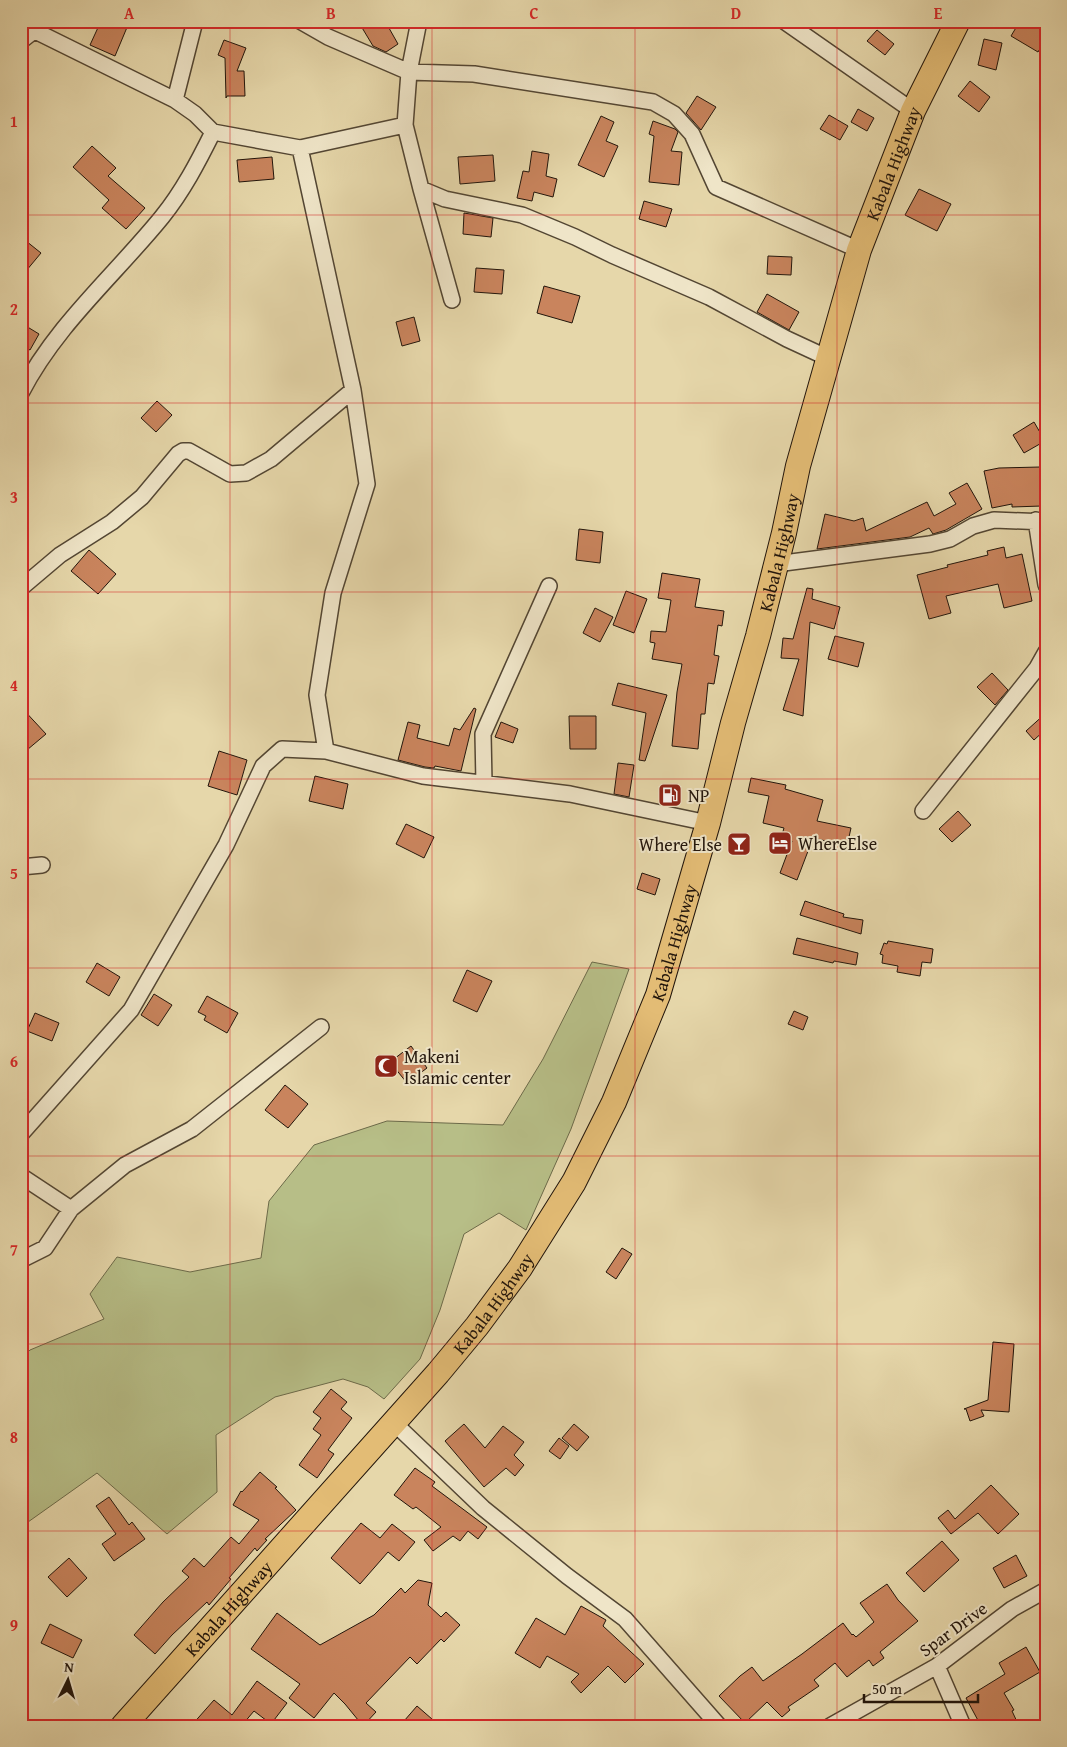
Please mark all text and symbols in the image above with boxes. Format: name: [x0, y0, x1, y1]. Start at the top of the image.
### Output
text: A: [124, 1, 135, 25]
text: B: [326, 1, 336, 25]
text: C: [529, 1, 539, 25]
text: D: [731, 1, 741, 25]
text: E: [934, 1, 943, 25]
street label: Kabala Highway: [858, 102, 927, 224]
text: 1: [10, 109, 18, 133]
text: 2: [10, 297, 18, 321]
text: 3: [10, 485, 18, 509]
street label: Kabala Highway: [751, 491, 805, 614]
text: 4: [10, 673, 18, 697]
fuel station icon: NP: [657, 782, 683, 808]
place label: NP: [688, 782, 709, 809]
hotel icon: WhereElse: [767, 830, 793, 856]
place label: WhereElse: [798, 830, 877, 857]
place label: Where Else: [639, 831, 722, 858]
bar icon: Where Else: [726, 831, 752, 857]
text: 5: [10, 861, 18, 885]
street label: Kabala Highway: [643, 881, 703, 1005]
place label: Makeni Islamic center: [404, 1043, 511, 1091]
text: 6: [10, 1049, 18, 1073]
mosque icon: Makeni Islamic center: [373, 1053, 399, 1079]
text: 7: [10, 1237, 18, 1261]
street label: Kabala Highway: [446, 1247, 540, 1360]
text: 8: [10, 1425, 18, 1449]
street label: Kabala Highway: [178, 1554, 278, 1662]
street label: Spar Drive: [913, 1595, 993, 1663]
text: 9: [10, 1613, 18, 1637]
north arrow: [42, 1654, 92, 1704]
text: N: [64, 1657, 75, 1677]
scale bar: [864, 1672, 978, 1704]
text: 50 m: [872, 1678, 903, 1699]

